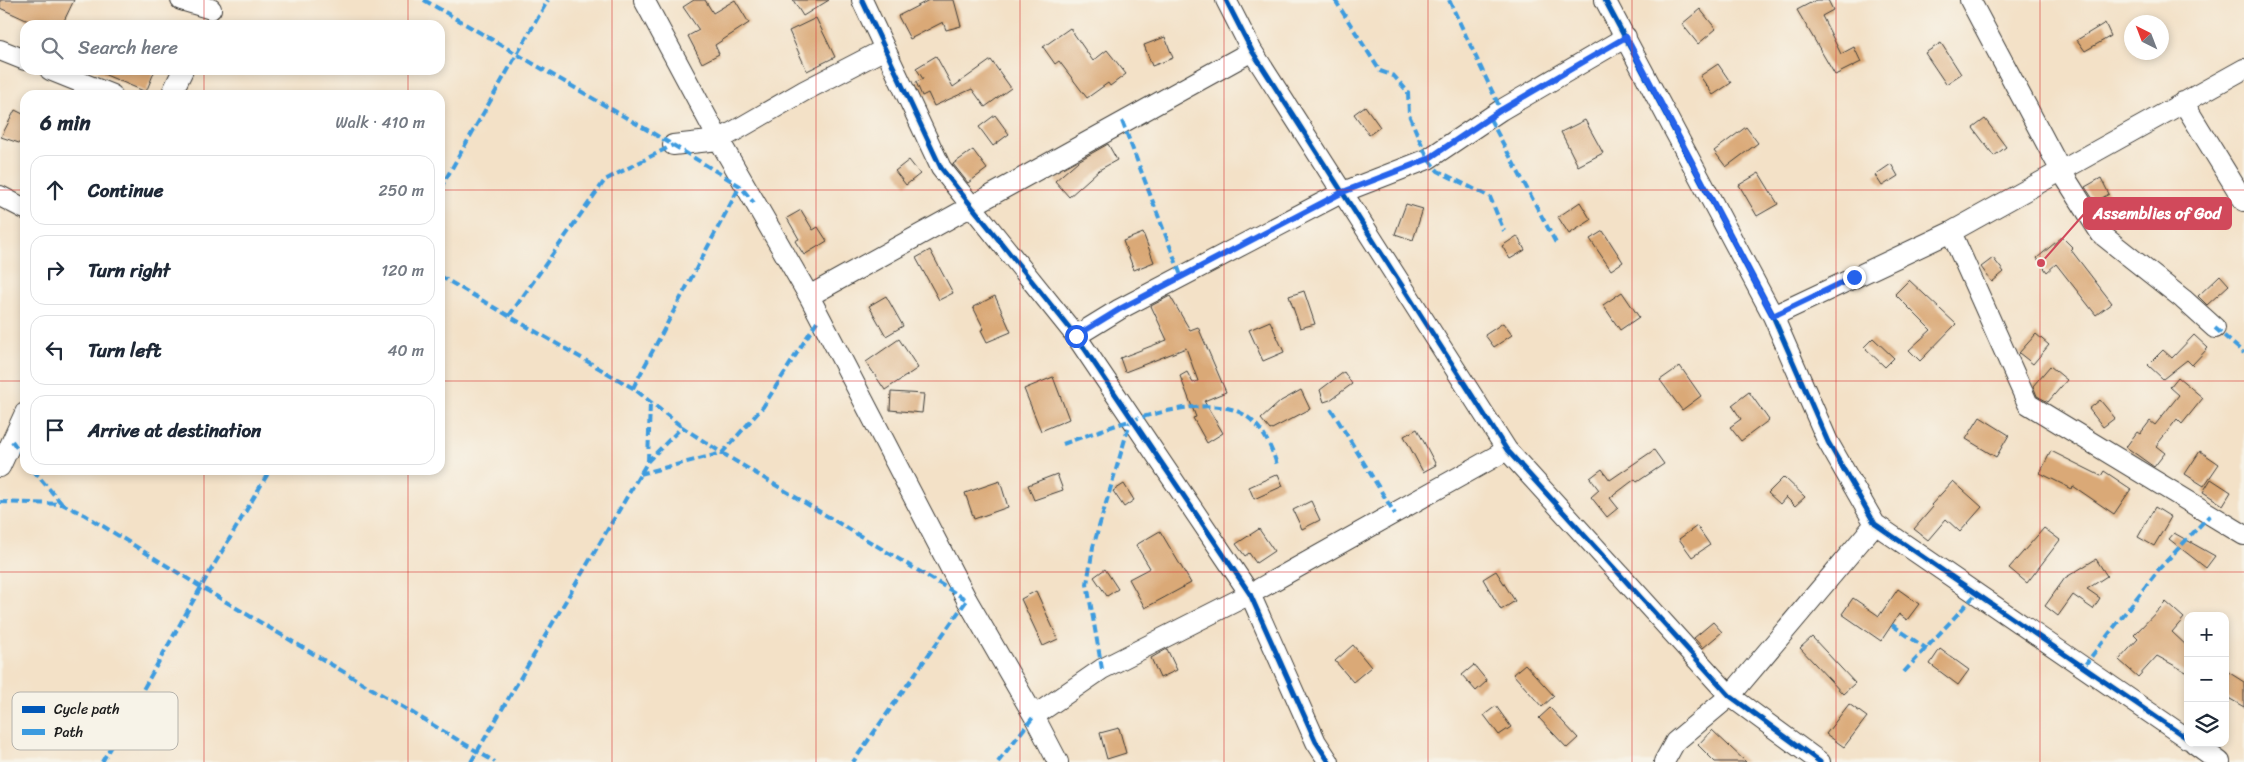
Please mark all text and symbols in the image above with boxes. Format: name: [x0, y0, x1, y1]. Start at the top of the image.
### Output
north arrow: [2124, 15, 2169, 60]
search box: [20, 20, 445, 75]
text: Search here: [78, 31, 178, 64]
icon: search: [38, 34, 66, 62]
text: 6 min: [40, 104, 91, 142]
text: Walk · 410 m: [336, 108, 425, 137]
text: Continue: [88, 174, 164, 207]
icon: ahead: [41, 176, 69, 204]
text: 250 m: [378, 176, 424, 205]
callout: Assemblies of God: [2084, 198, 2231, 229]
text: Assemblies of God: [2092, 199, 2222, 228]
text: Turn right: [88, 254, 170, 287]
icon: right: [41, 256, 69, 284]
text: 120 m: [381, 256, 424, 285]
route end: [1843, 266, 1866, 289]
route start: [1065, 325, 1088, 348]
text: Turn left: [88, 334, 161, 367]
icon: left: [41, 336, 69, 364]
text: 40 m: [387, 336, 424, 365]
text: Arrive at destination: [88, 414, 261, 447]
icon: arrive: [41, 416, 69, 444]
map controls: [2184, 612, 2229, 747]
button: +: [2184, 612, 2229, 657]
button: −: [2184, 657, 2229, 702]
legend: [12, 692, 178, 750]
text: Cycle path: [54, 697, 120, 722]
button: layers: [2184, 702, 2229, 747]
text: Path: [54, 720, 83, 745]

